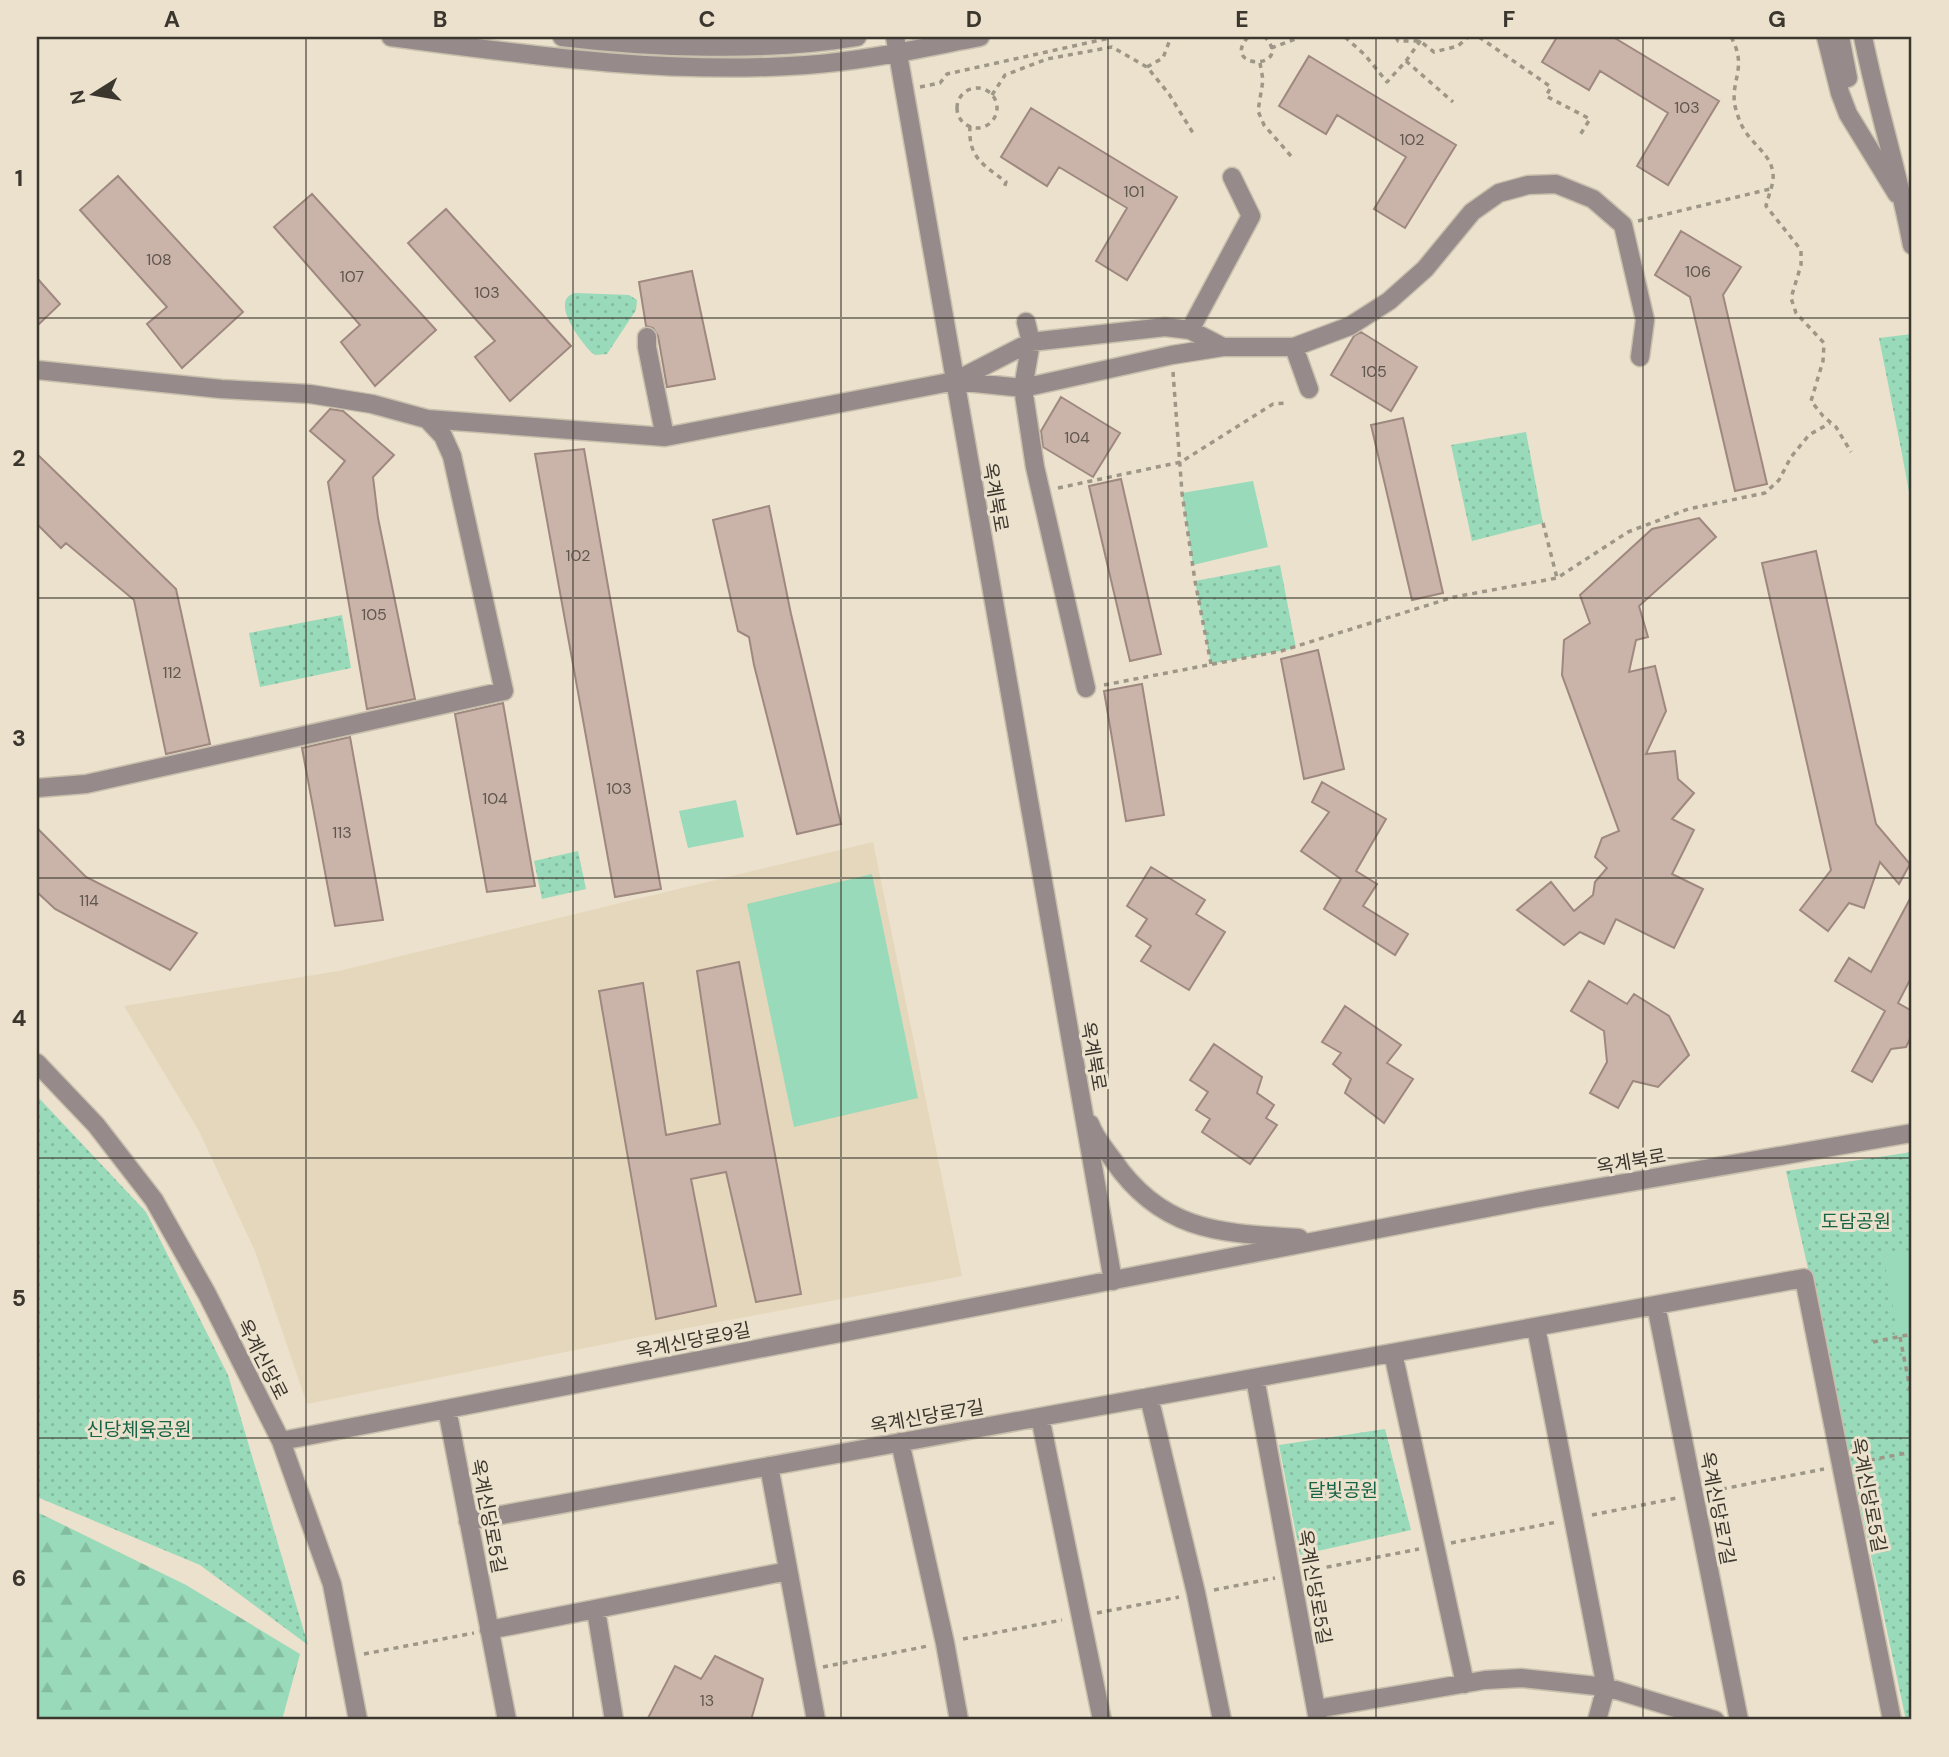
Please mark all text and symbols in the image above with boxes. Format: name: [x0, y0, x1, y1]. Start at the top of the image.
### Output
text: A: [164, 4, 180, 34]
text: B: [433, 4, 447, 34]
text: C: [699, 4, 715, 34]
text: D: [966, 4, 982, 34]
text: E: [1235, 4, 1249, 34]
text: F: [1503, 4, 1516, 34]
text: G: [1768, 4, 1786, 34]
north arrow: [60, 60, 130, 130]
text: N: [64, 88, 91, 106]
house number: 103: [1674, 97, 1700, 118]
house number: 102: [1400, 129, 1425, 150]
text: 1: [15, 163, 23, 193]
house number: 101: [1124, 181, 1144, 202]
house number: 108: [146, 249, 172, 270]
house number: 106: [1685, 261, 1711, 282]
house number: 107: [340, 266, 364, 287]
house number: 103: [474, 282, 500, 303]
house number: 105: [1361, 361, 1387, 382]
house number: 104: [1064, 427, 1090, 448]
text: 2: [12, 443, 26, 473]
street label: 옥계북로: [977, 460, 1014, 534]
house number: 102: [566, 545, 591, 566]
house number: 105: [361, 604, 387, 625]
house number: 112: [162, 662, 182, 683]
text: 3: [12, 723, 26, 753]
house number: 103: [606, 778, 632, 799]
house number: 104: [482, 788, 508, 809]
house number: 113: [332, 822, 352, 843]
house number: 114: [79, 890, 99, 911]
text: 4: [12, 1003, 27, 1033]
street label: 옥계북로: [1075, 1019, 1112, 1093]
street label: 옥계북로: [1594, 1143, 1668, 1180]
park label: 도담공원: [1821, 1209, 1891, 1234]
text: 5: [12, 1283, 26, 1313]
street label: 옥계신당로: [232, 1315, 294, 1404]
street label: 옥계신당로9길: [633, 1317, 753, 1364]
street label: 옥계신당로7길: [868, 1394, 986, 1439]
park label: 신당체육공원: [87, 1417, 191, 1442]
street label: 옥계신당로5길: [1845, 1436, 1892, 1555]
street label: 옥계신당로7길: [1694, 1449, 1741, 1567]
street label: 옥계신당로5길: [465, 1457, 512, 1576]
park label: 달빛공원: [1308, 1478, 1378, 1503]
street label: 옥계신당로5길: [1292, 1528, 1337, 1647]
text: 6: [12, 1563, 26, 1593]
house number: 13: [700, 1690, 714, 1711]

